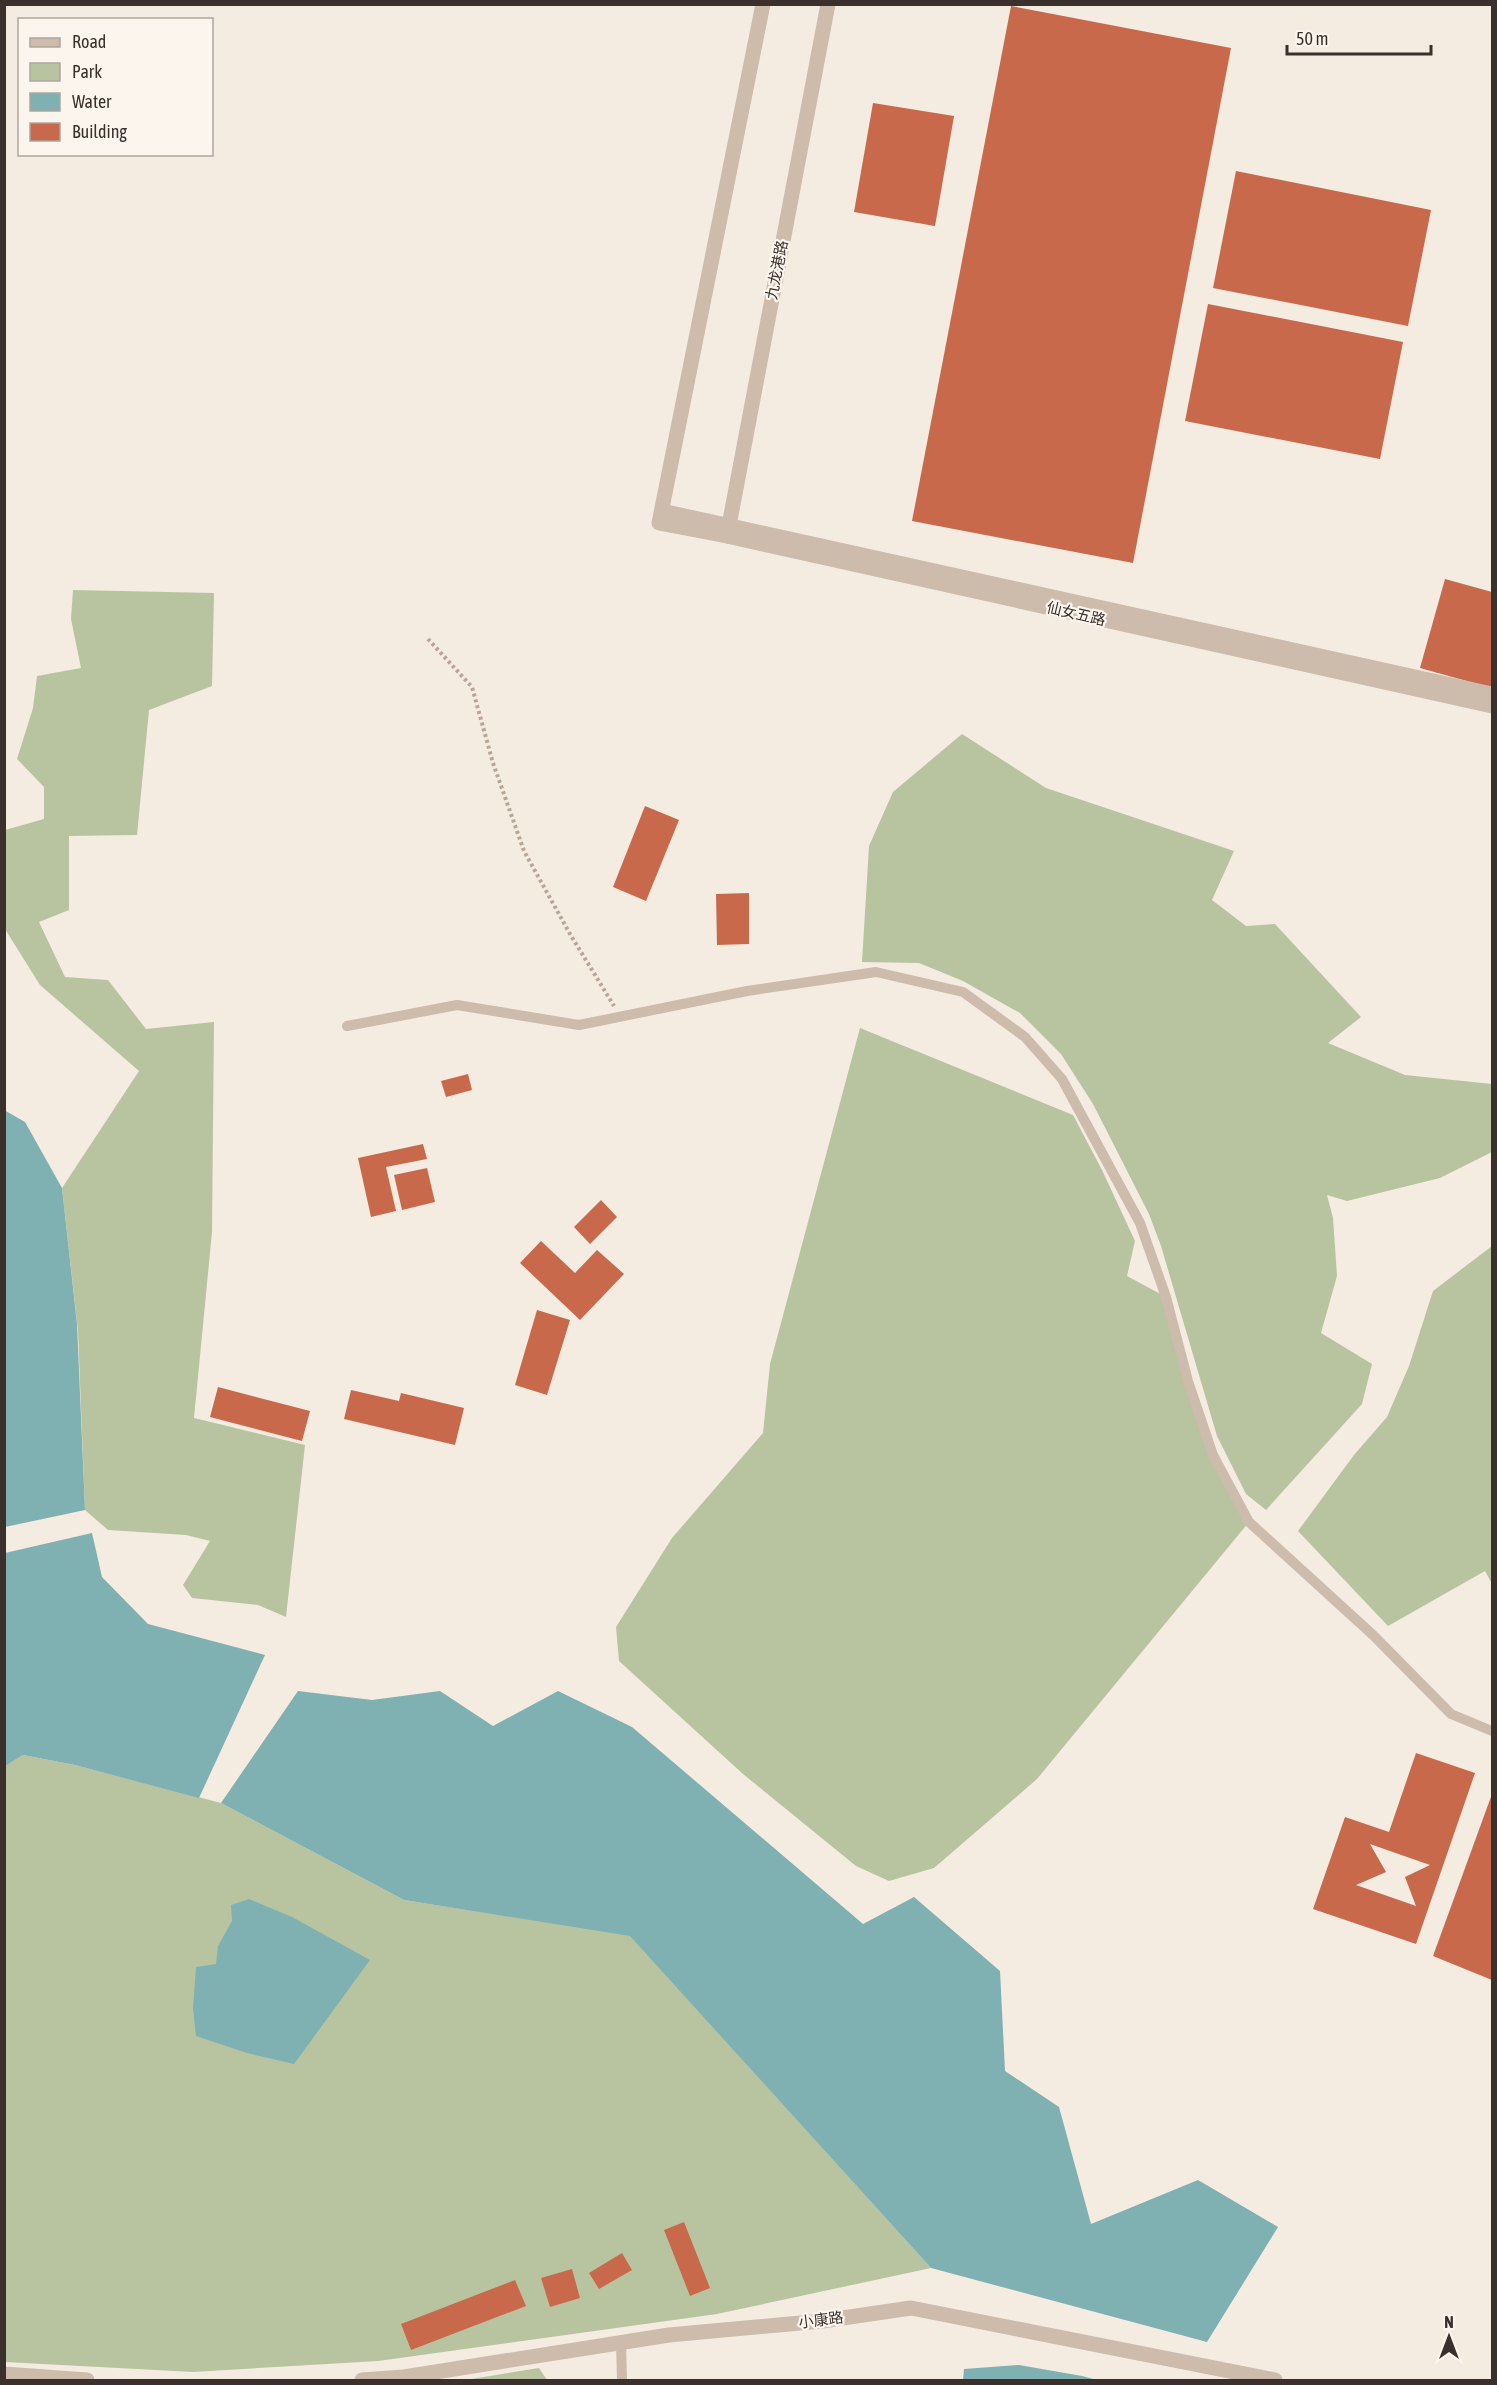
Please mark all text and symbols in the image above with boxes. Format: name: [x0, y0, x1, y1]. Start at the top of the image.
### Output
legend: [18, 18, 213, 156]
scale bar: [1287, 18, 1431, 56]
text: 50 m: [1296, 28, 1328, 49]
text: Road: [72, 31, 106, 52]
text: Park: [72, 61, 102, 82]
text: Water: [72, 91, 112, 112]
text: Building: [72, 121, 127, 142]
street label: 九龙港路: [762, 239, 791, 301]
street label: 仙女五路: [1045, 598, 1107, 629]
north arrow: [1419, 2307, 1479, 2367]
street label: 小康路: [798, 2308, 844, 2331]
text: N: [1444, 2313, 1454, 2331]

